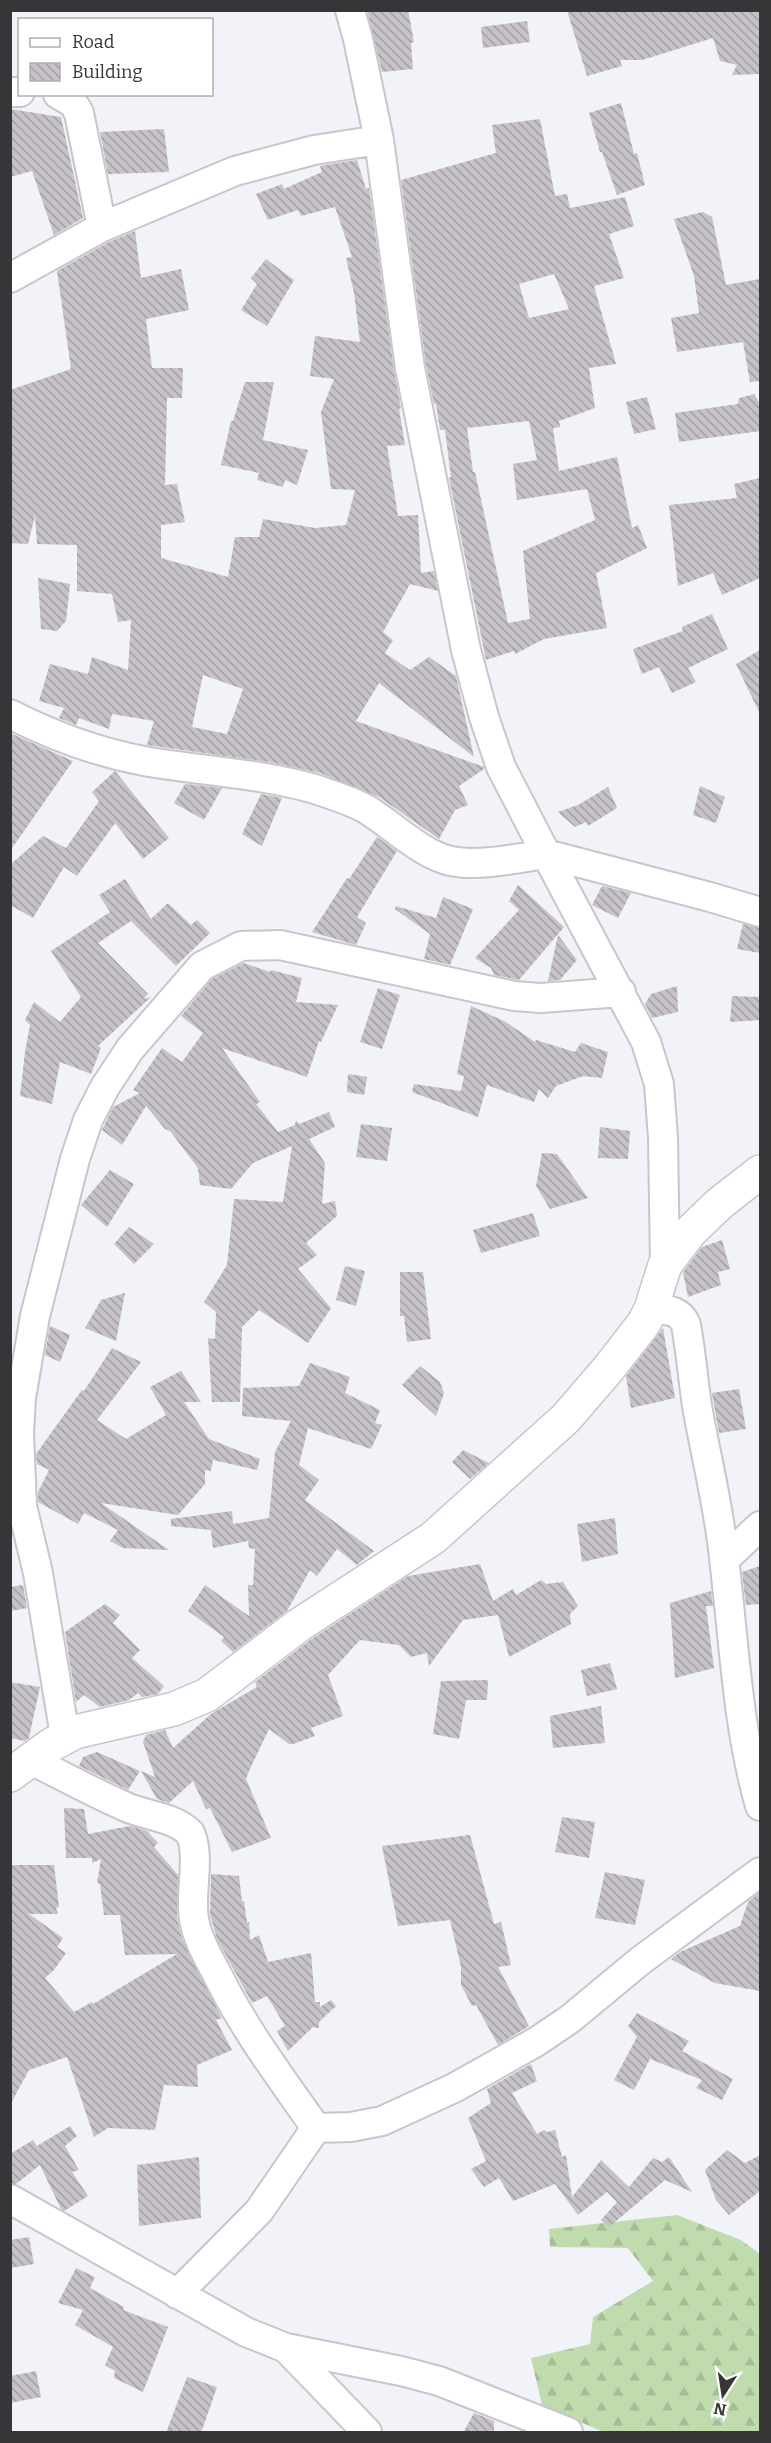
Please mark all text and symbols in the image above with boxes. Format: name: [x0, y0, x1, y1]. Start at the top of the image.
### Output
legend: [18, 18, 213, 96]
text: Road: [72, 31, 115, 53]
text: Building: [72, 61, 143, 83]
north arrow: [693, 2365, 753, 2425]
text: N: [712, 2399, 728, 2420]

